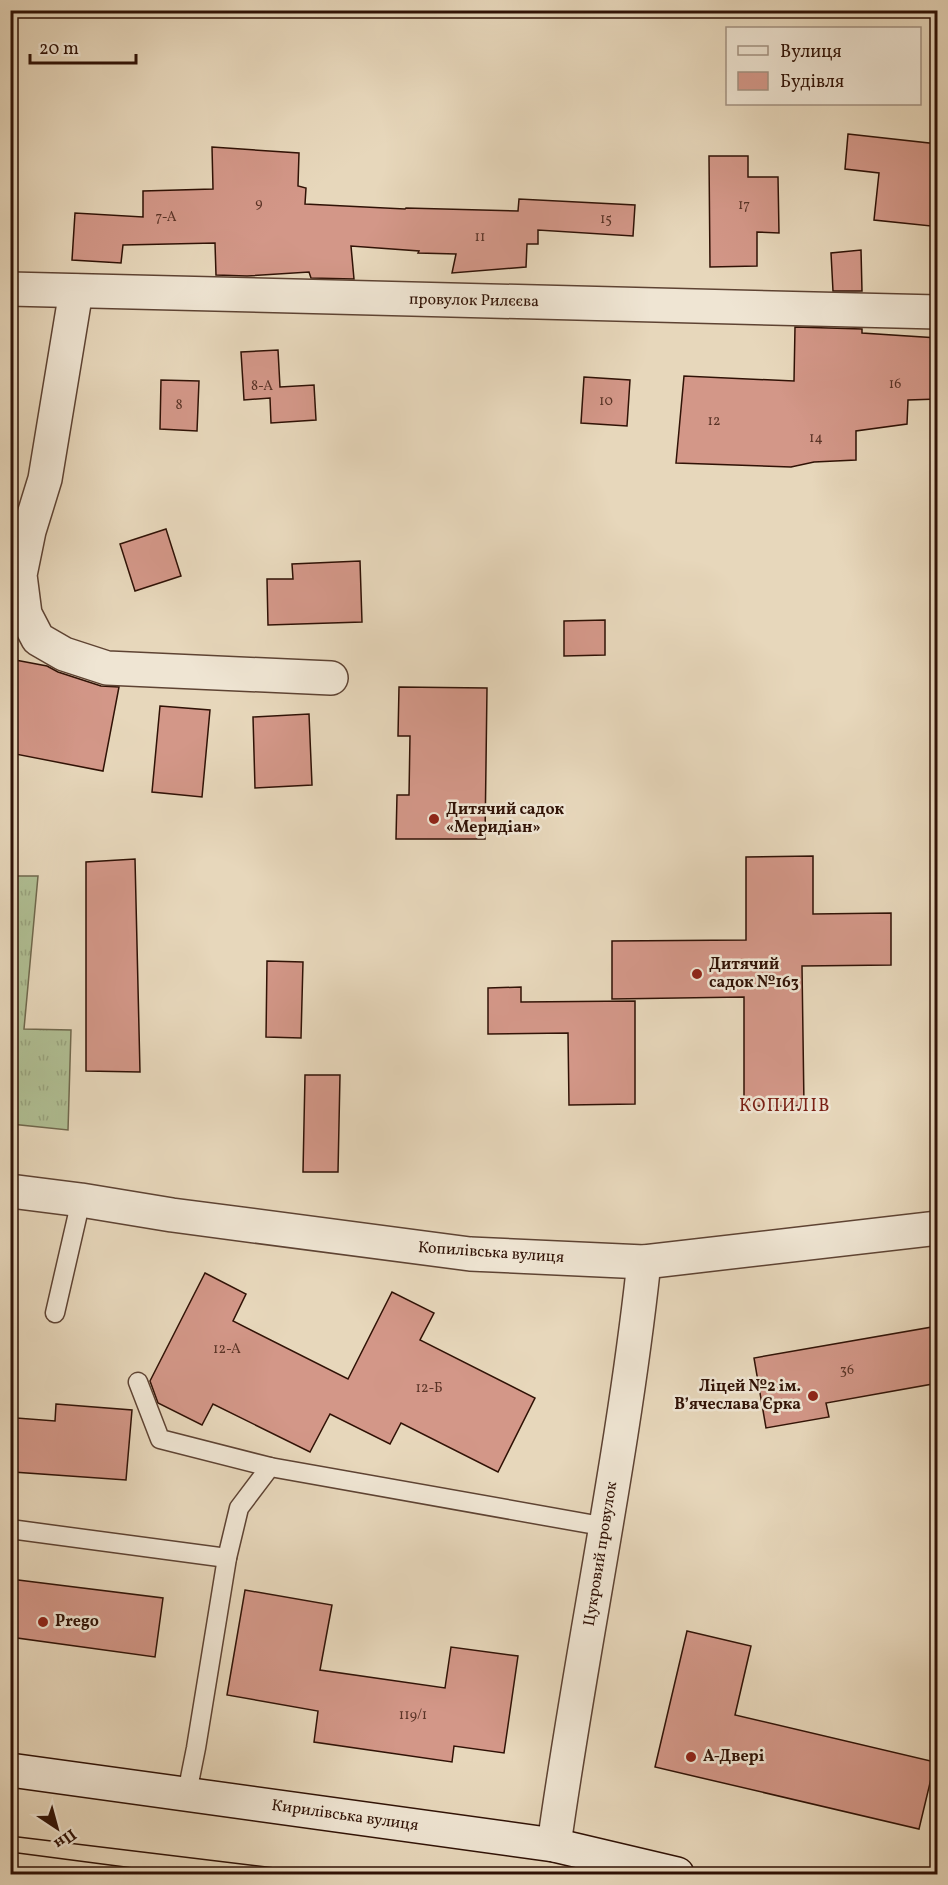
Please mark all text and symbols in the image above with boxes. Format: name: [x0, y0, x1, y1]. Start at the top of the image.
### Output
scale bar: [30, 27, 136, 65]
legend: [726, 27, 921, 105]
text: 20 m: [39, 37, 79, 62]
text: Вулиця: [780, 40, 842, 65]
text: Будівля: [780, 70, 844, 95]
house number: 9: [255, 194, 263, 213]
house number: 17: [738, 196, 750, 215]
house number: 7-А: [155, 208, 177, 227]
house number: 15: [600, 210, 612, 229]
house number: 11: [475, 228, 485, 247]
street label: провулок Рилєєва: [409, 289, 539, 313]
house number: 16: [889, 375, 901, 394]
house number: 8-А: [251, 377, 273, 396]
house number: 10: [599, 392, 613, 411]
house number: 8: [175, 396, 183, 415]
house number: 12: [708, 412, 720, 431]
house number: 14: [809, 429, 823, 448]
place label: Дитячий садок «Меридіан»: [446, 799, 564, 839]
marker: Дитячий садок «Меридіан»: [427, 812, 441, 826]
place label: Дитячий садок №163: [709, 954, 799, 994]
marker: Дитячий садок №163: [690, 967, 704, 981]
district label: КОПИЛІВ: [739, 1094, 831, 1119]
street label: Копилівська вулиця: [417, 1237, 565, 1269]
house number: 12-А: [213, 1340, 241, 1359]
house number: 36: [840, 1361, 854, 1380]
place label: Ліцей №2 ім. В’ячеслава Єрка: [674, 1376, 801, 1416]
house number: 12-Б: [415, 1379, 443, 1398]
marker: Ліцей №2 ім. В’ячеслава Єрка: [806, 1389, 820, 1403]
street label: Цукровий провулок: [579, 1480, 623, 1628]
place label: Prego: [55, 1611, 99, 1633]
marker: Prego: [36, 1615, 50, 1629]
house number: 119/1: [399, 1706, 427, 1725]
place label: А-Двері: [703, 1746, 765, 1768]
marker: А-Двері: [684, 1750, 698, 1764]
street label: Кирилівська вулиця: [270, 1795, 420, 1837]
north arrow: [27, 1798, 87, 1858]
text: Пн: [49, 1823, 80, 1854]

